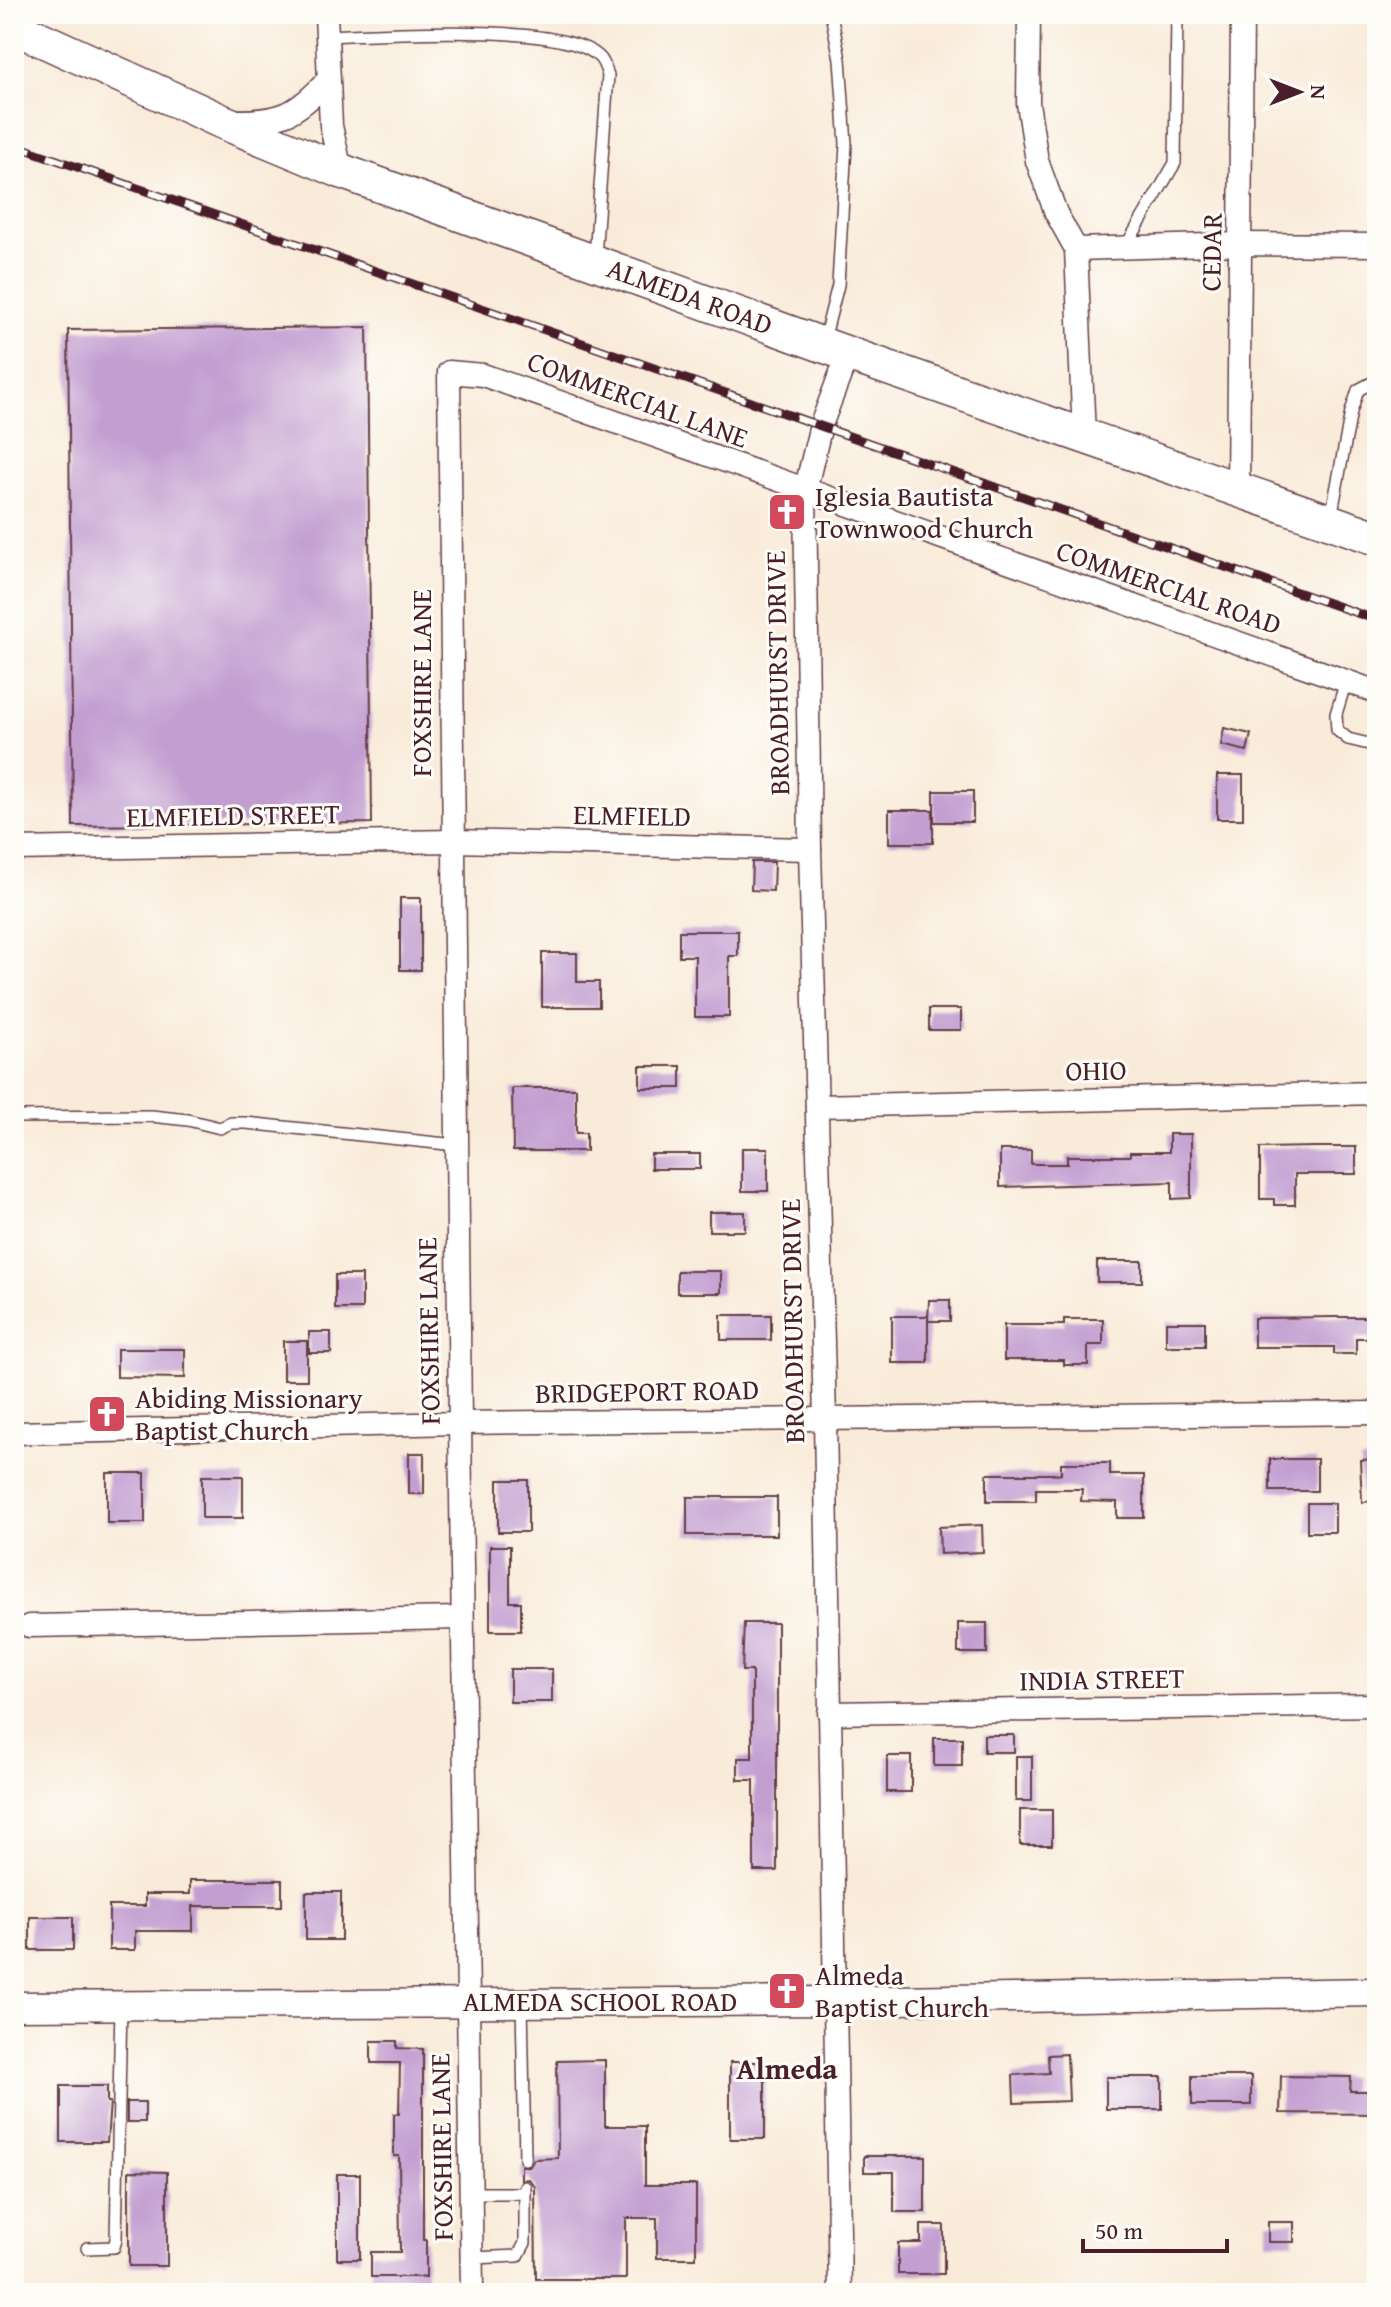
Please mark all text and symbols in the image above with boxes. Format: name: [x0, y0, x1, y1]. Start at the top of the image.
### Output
north arrow: [1259, 52, 1339, 132]
text: N: [1303, 85, 1335, 100]
street label: CEDAR: [1189, 211, 1232, 292]
street label: ALMEDA ROAD: [602, 247, 779, 344]
street label: COMMERCIAL LANE: [522, 340, 754, 457]
place label: Iglesia Bautista Townwood Church: [815, 475, 1033, 548]
church icon: Iglesia Bautista Townwood Church: [766, 491, 808, 533]
street label: COMMERCIAL ROAD: [1051, 529, 1287, 644]
street label: BROADHURST DRIVE: [754, 550, 799, 796]
street label: FOXSHIRE LANE: [400, 589, 441, 777]
street label: ELMFIELD STREET: [126, 792, 340, 837]
street label: ELMFIELD: [573, 793, 691, 836]
street label: OHIO: [1065, 1048, 1127, 1091]
street label: BROADHURST DRIVE: [769, 1198, 814, 1444]
street label: FOXSHIRE LANE: [405, 1237, 450, 1425]
street label: BRIDGEPORT ROAD: [535, 1368, 759, 1413]
place label: Abiding Missionary Baptist Church: [135, 1377, 363, 1450]
church icon: Abiding Missionary Baptist Church: [86, 1393, 128, 1435]
street label: INDIA STREET: [1019, 1657, 1185, 1700]
place label: Almeda Baptist Church: [815, 1954, 989, 2027]
church icon: Almeda Baptist Church: [766, 1970, 808, 2012]
street label: ALMEDA SCHOOL ROAD: [463, 1980, 737, 2021]
district label: Almeda: [736, 2046, 838, 2090]
street label: FOXSHIRE LANE: [418, 2053, 463, 2241]
scale bar: [1083, 2203, 1227, 2253]
text: 50 m: [1095, 2213, 1143, 2248]

